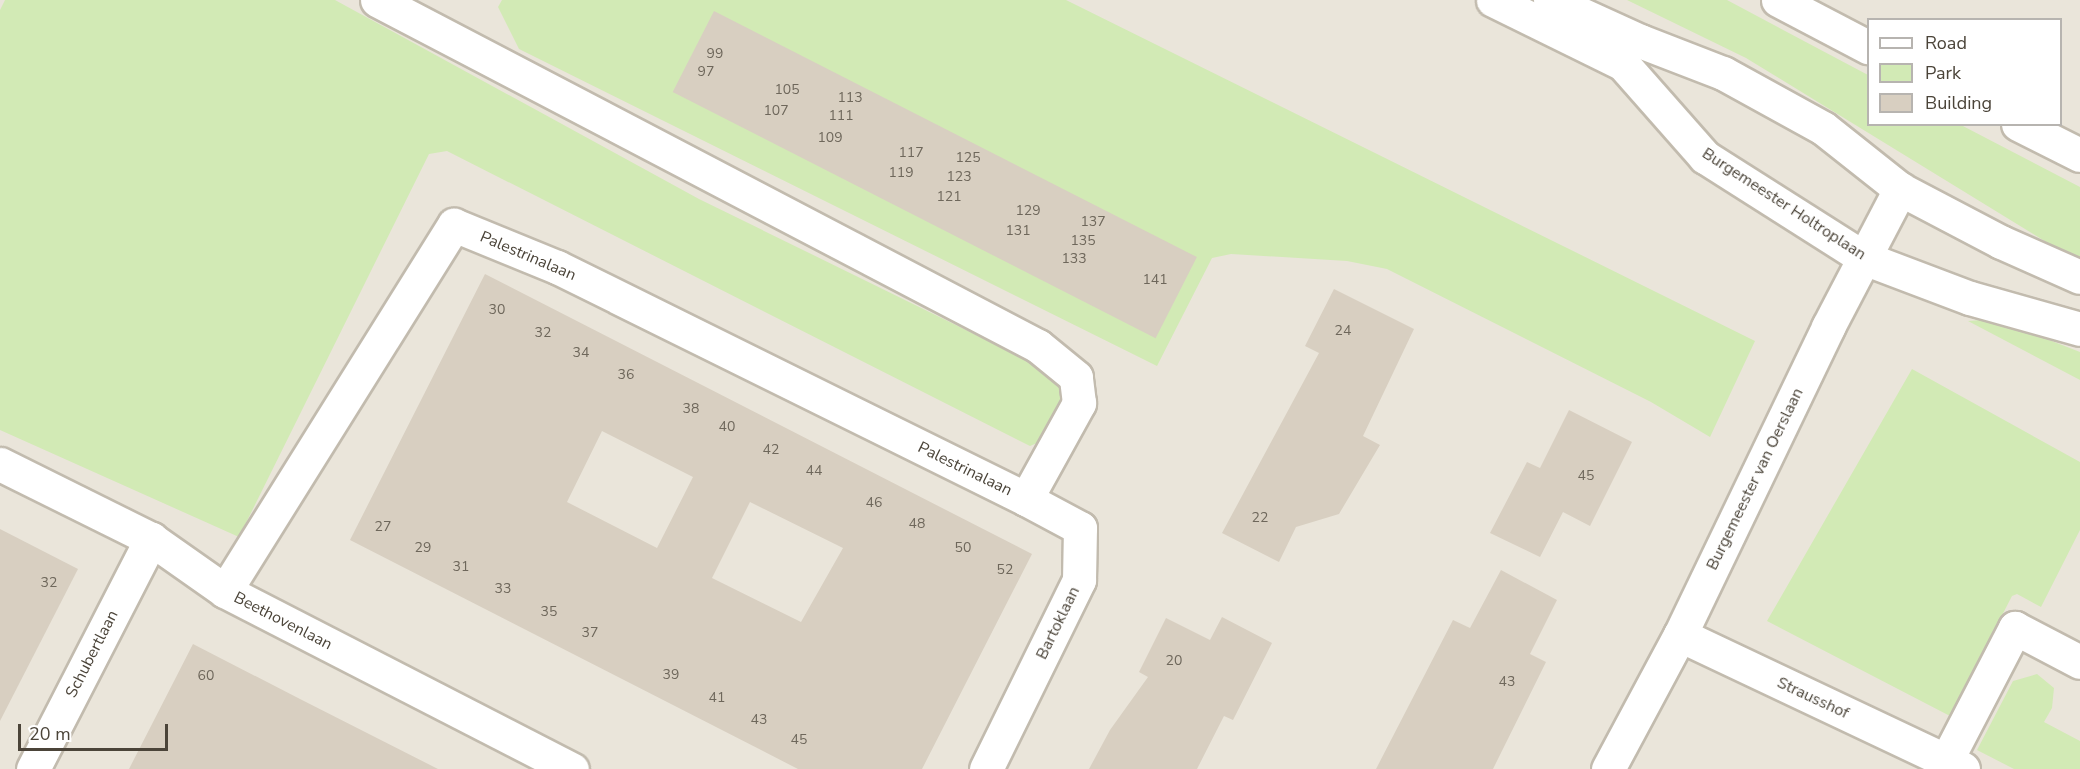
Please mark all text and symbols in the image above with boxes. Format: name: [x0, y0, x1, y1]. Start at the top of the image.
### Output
legend: [1867, 18, 2062, 126]
text: Road: [1925, 31, 1967, 55]
house number: 99: [707, 46, 723, 62]
text: Park: [1925, 61, 1961, 85]
house number: 97: [698, 64, 714, 80]
house number: 105: [774, 82, 800, 98]
house number: 113: [837, 90, 863, 106]
text: Building: [1925, 91, 1992, 115]
house number: 107: [763, 103, 789, 119]
house number: 111: [828, 108, 854, 124]
house number: 109: [817, 130, 843, 146]
street label: Burgemeester Holtroplaan: [1699, 144, 1869, 264]
house number: 117: [898, 145, 924, 161]
house number: 125: [955, 150, 981, 166]
house number: 119: [888, 165, 914, 181]
house number: 123: [946, 169, 972, 185]
house number: 121: [936, 189, 962, 205]
house number: 129: [1015, 203, 1041, 219]
house number: 137: [1080, 214, 1106, 230]
house number: 131: [1005, 223, 1031, 239]
street label: Palestrinalaan: [477, 227, 579, 285]
house number: 135: [1070, 233, 1096, 249]
house number: 133: [1061, 251, 1087, 267]
house number: 141: [1142, 272, 1168, 288]
house number: 30: [489, 302, 505, 318]
house number: 24: [1335, 323, 1351, 339]
house number: 32: [535, 325, 551, 341]
house number: 34: [573, 345, 589, 361]
house number: 36: [618, 367, 634, 383]
street label: Burgemeester van Oerslaan: [1702, 385, 1808, 573]
house number: 38: [683, 401, 699, 417]
house number: 40: [719, 419, 735, 435]
street label: Palestrinalaan: [915, 438, 1015, 500]
house number: 42: [763, 442, 779, 458]
house number: 44: [806, 463, 822, 479]
house number: 45: [1578, 468, 1594, 484]
house number: 46: [866, 495, 882, 511]
house number: 22: [1252, 510, 1268, 526]
house number: 48: [909, 516, 925, 532]
house number: 27: [375, 519, 391, 535]
house number: 29: [415, 540, 431, 556]
house number: 50: [955, 540, 971, 556]
house number: 31: [453, 559, 469, 575]
house number: 52: [997, 562, 1013, 578]
house number: 32: [41, 575, 57, 591]
house number: 33: [495, 581, 511, 597]
street label: Bartoklaan: [1032, 583, 1084, 663]
street label: Beethovenlaan: [231, 588, 335, 654]
house number: 35: [541, 604, 557, 620]
street label: Schubertlaan: [62, 607, 122, 701]
house number: 37: [582, 625, 598, 641]
house number: 20: [1166, 653, 1182, 669]
house number: 39: [663, 667, 679, 683]
house number: 60: [198, 668, 214, 684]
street label: Strausshof: [1774, 673, 1852, 723]
house number: 43: [1499, 674, 1515, 690]
house number: 41: [709, 690, 725, 706]
scale bar: [21, 712, 171, 750]
house number: 43: [751, 712, 767, 728]
text: 20 m: [29, 722, 71, 746]
house number: 45: [791, 732, 807, 748]

